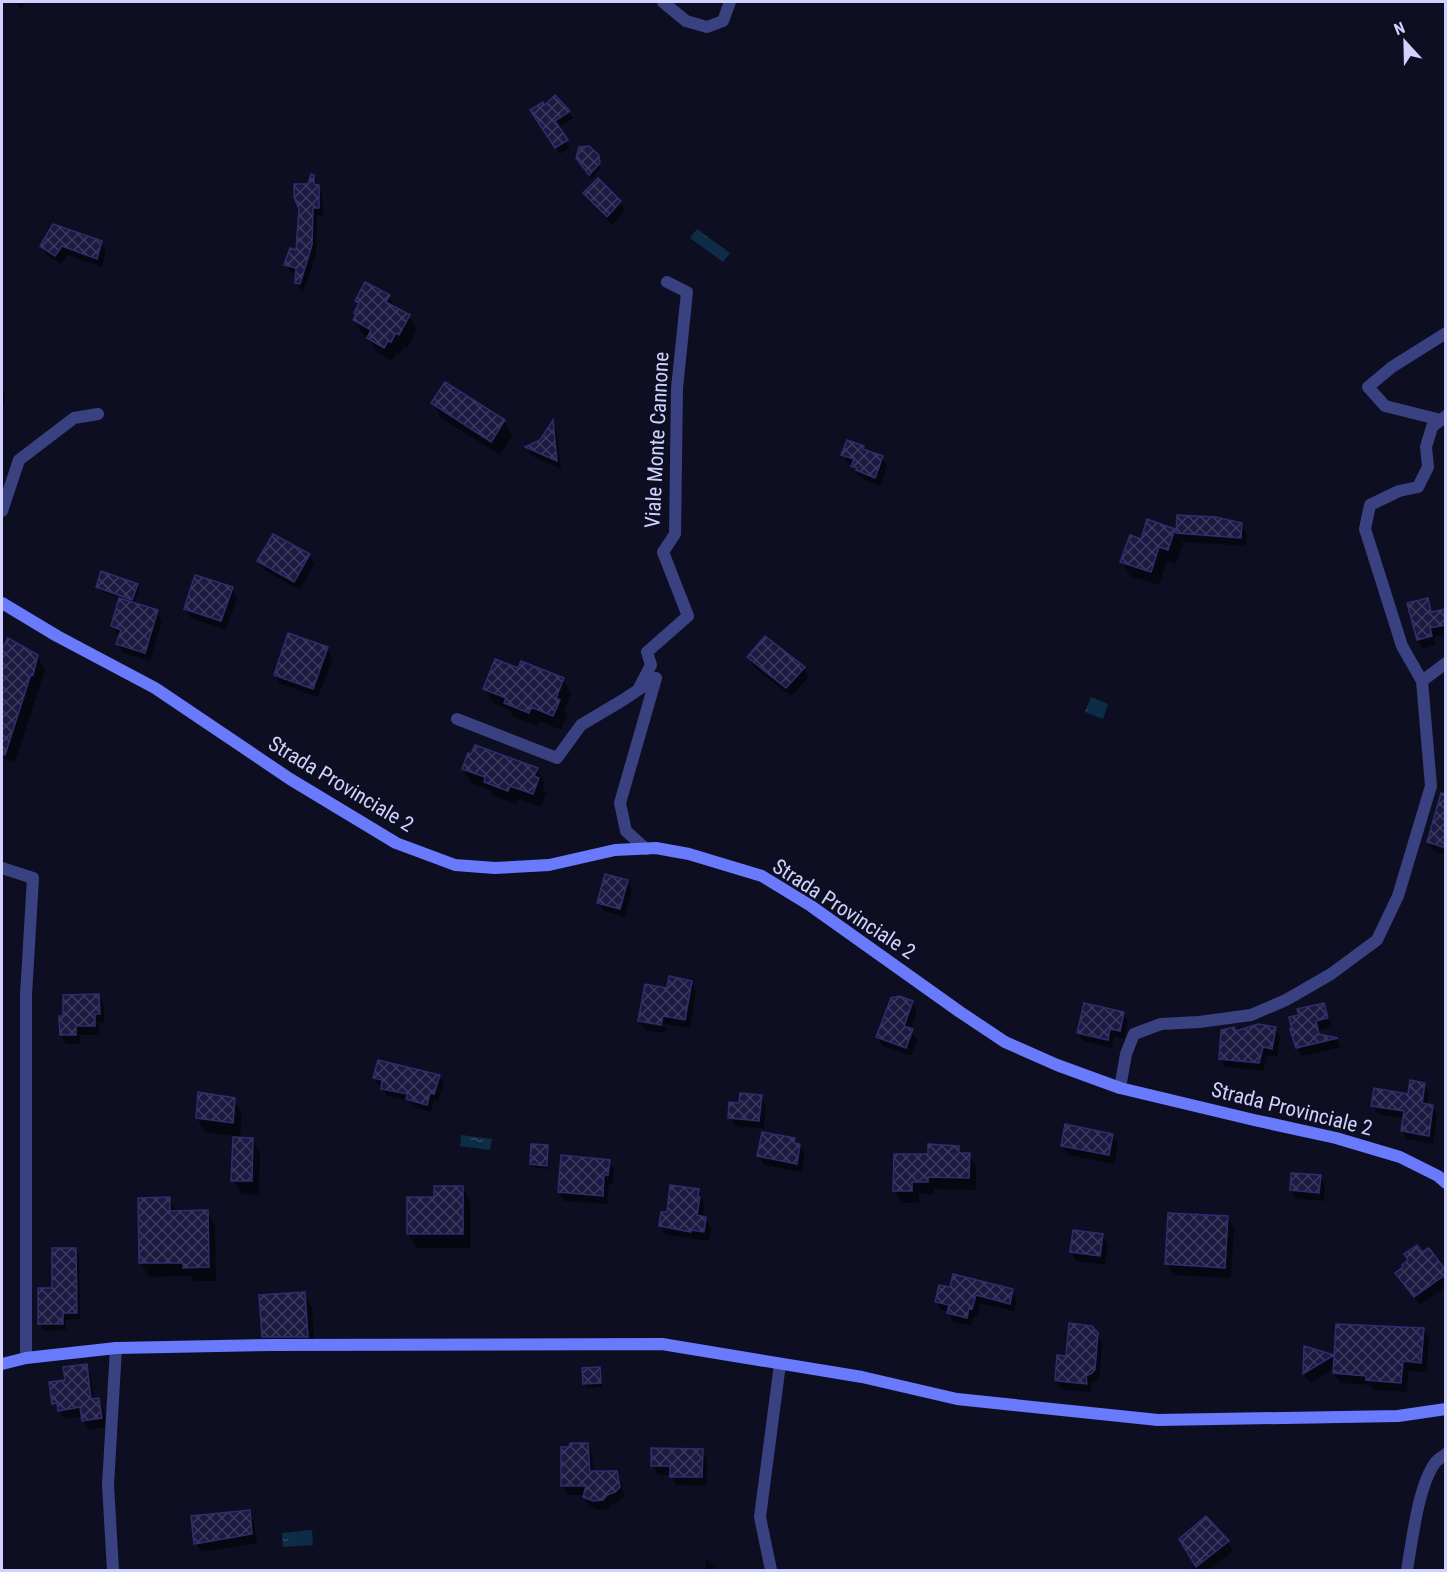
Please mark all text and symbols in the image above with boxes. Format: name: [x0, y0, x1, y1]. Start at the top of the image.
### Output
north arrow: [1375, 12, 1435, 72]
text: N: [1391, 18, 1408, 39]
street label: Viale Monte Cannone: [640, 351, 674, 529]
street label: Strada Provinciale 2: [264, 731, 418, 837]
street label: Strada Provinciale 2: [768, 854, 920, 964]
street label: Strada Provinciale 2: [1209, 1077, 1375, 1141]

